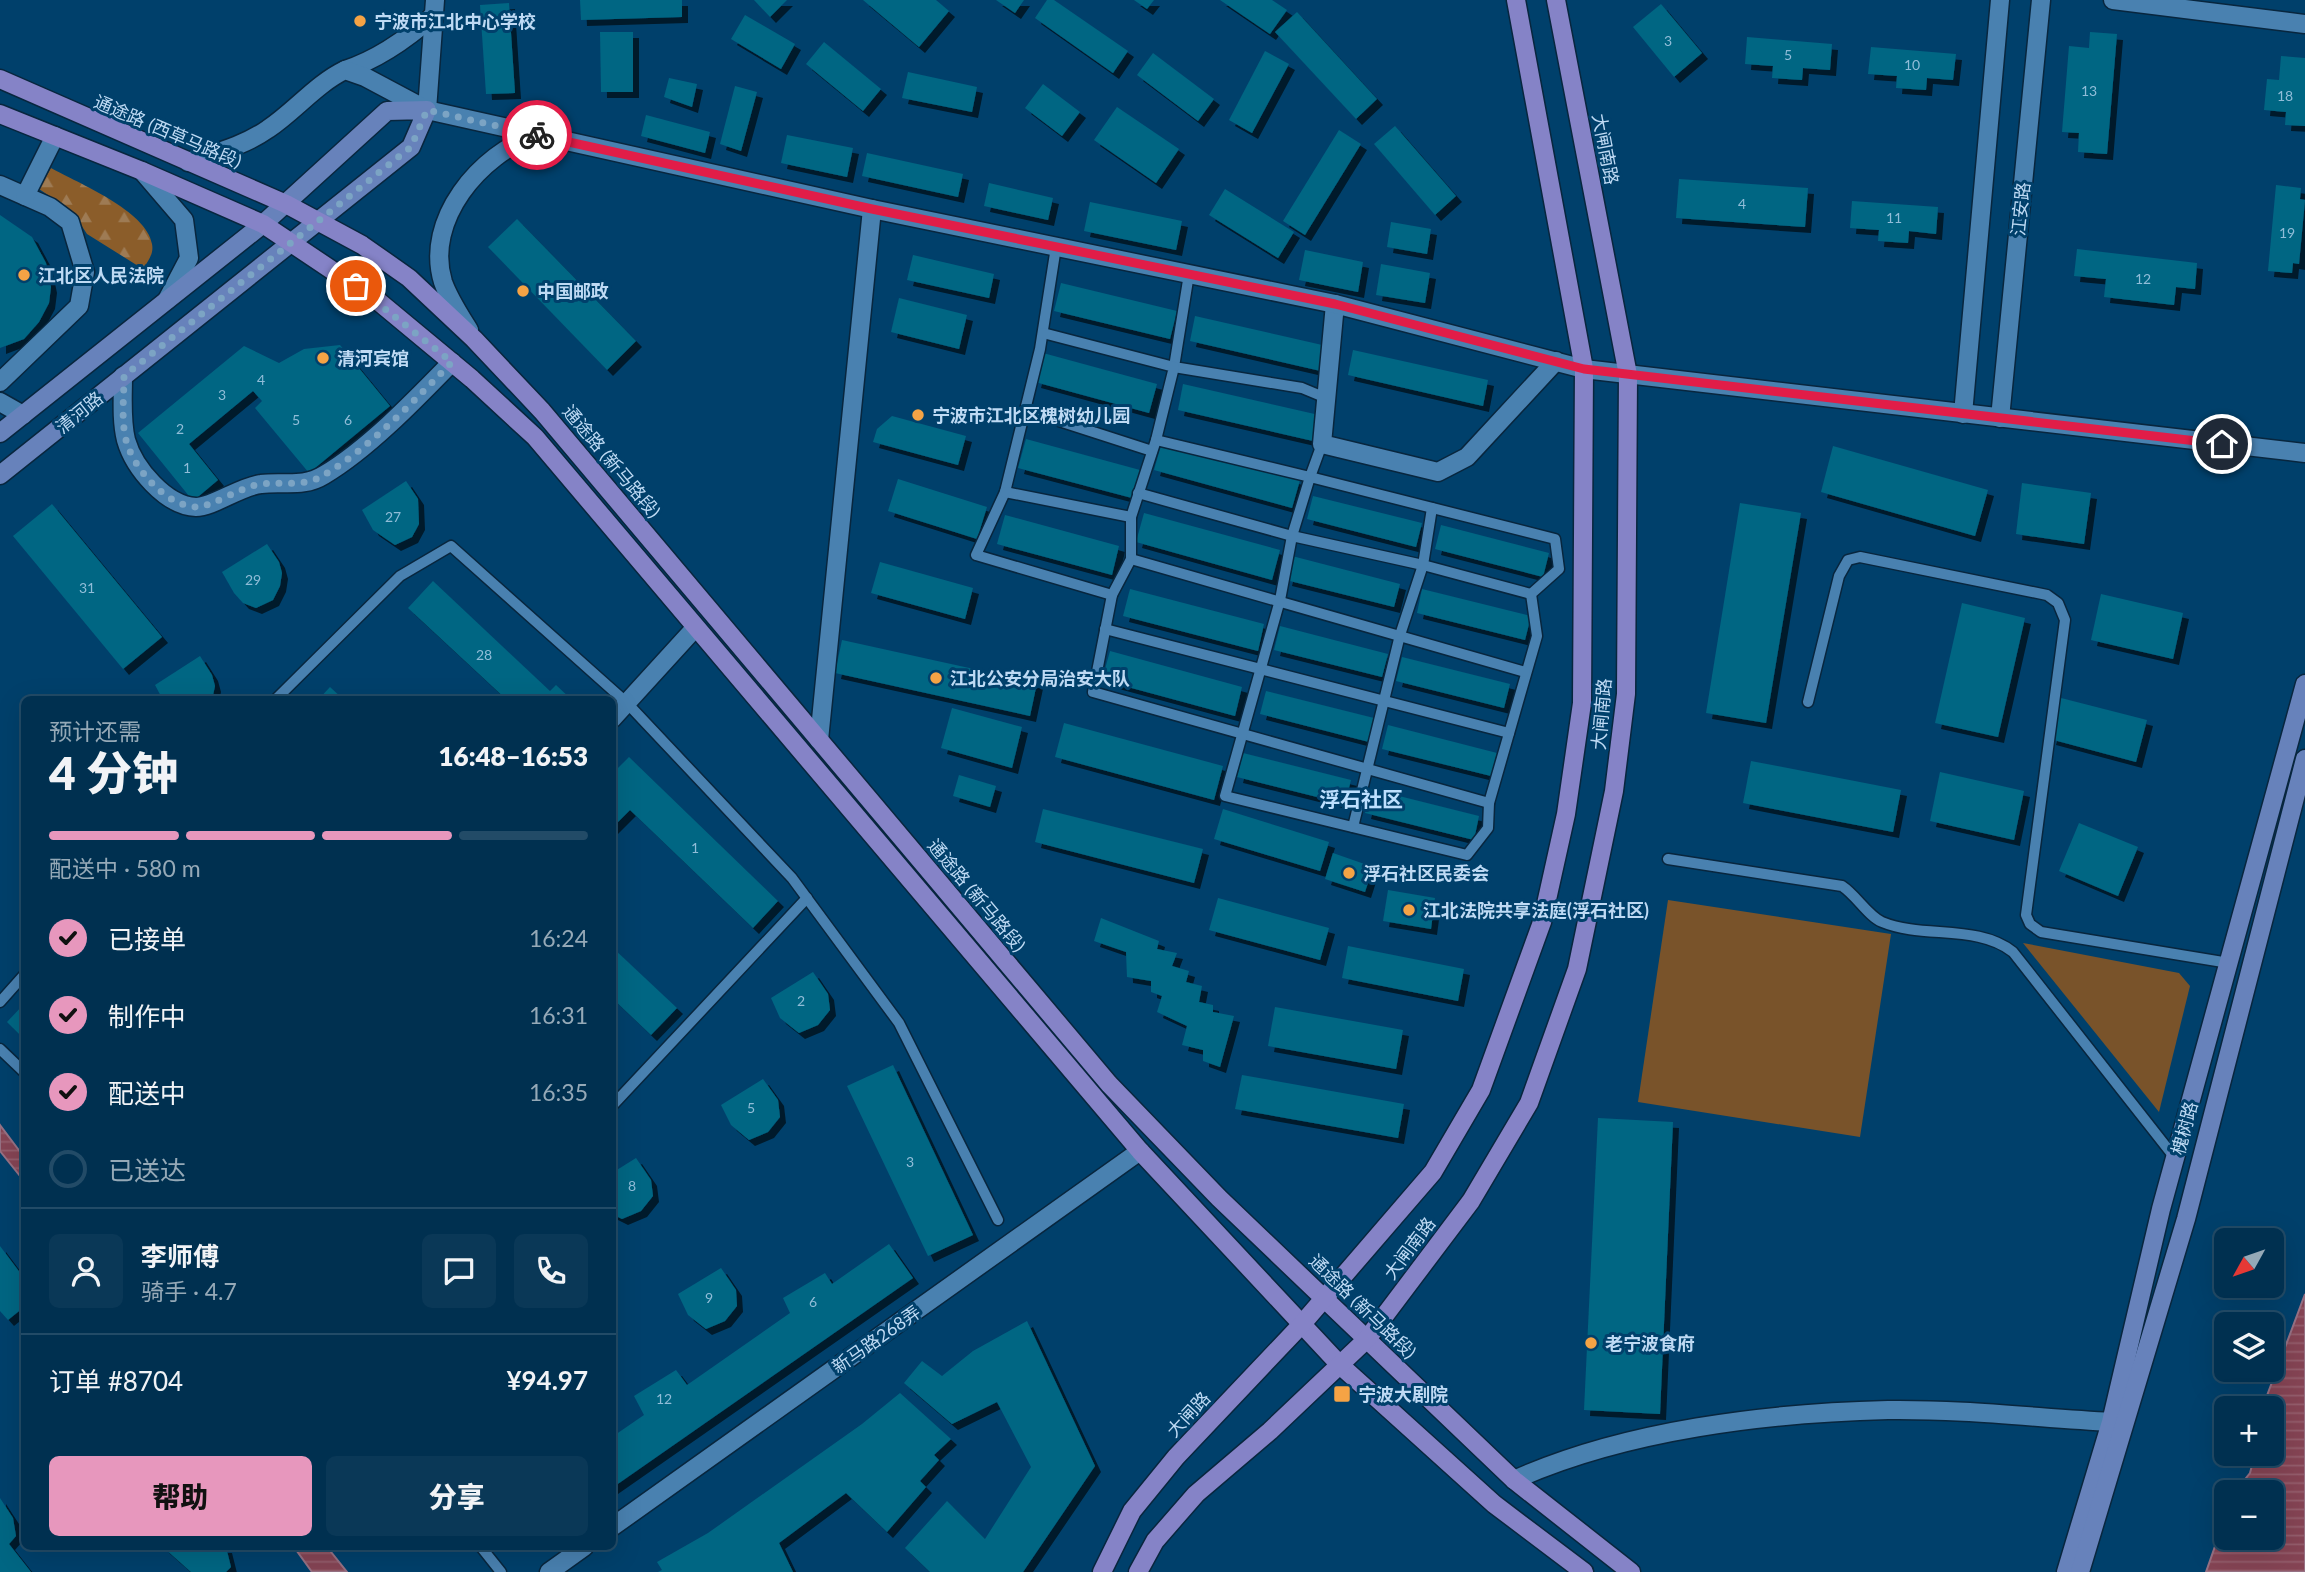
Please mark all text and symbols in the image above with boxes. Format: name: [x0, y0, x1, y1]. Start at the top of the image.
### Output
place label: 宁波市江北中心学校: [374, 10, 536, 32]
marker: 宁波市江北中心学校: [352, 13, 368, 29]
house number: 3: [1664, 32, 1672, 49]
house number: 5: [1784, 46, 1792, 63]
house number: 10: [1904, 56, 1920, 73]
house number: 13: [2081, 82, 2097, 99]
house number: 18: [2277, 87, 2293, 104]
street label: 通途路 (西草马路段): [91, 90, 245, 172]
courier: [502, 100, 572, 170]
street label: 大闸南路: [1588, 112, 1624, 186]
icon: bike: [518, 116, 556, 154]
street label: 江安路: [2006, 181, 2034, 237]
house number: 4: [1738, 195, 1746, 212]
house number: 11: [1886, 209, 1902, 226]
house number: 19: [2279, 224, 2295, 241]
pin: [326, 256, 386, 316]
place label: 江北区人民法院: [38, 264, 164, 286]
marker: 江北区人民法院: [16, 267, 32, 283]
icon: bag: [337, 267, 375, 305]
house number: 12: [2135, 270, 2151, 287]
place label: 中国邮政: [537, 280, 609, 302]
marker: 中国邮政: [515, 283, 531, 299]
place label: 清河宾馆: [337, 347, 409, 369]
marker: 清河宾馆: [315, 350, 331, 366]
house number: 4: [257, 371, 265, 388]
street label: 清河路: [51, 386, 107, 438]
house number: 3: [218, 386, 226, 403]
street label: 通途路 (新马路段): [559, 400, 665, 522]
place label: 宁波市江北区槐树幼儿园: [932, 404, 1130, 426]
marker: 宁波市江北区槐树幼儿园: [910, 407, 926, 423]
house number: 5: [292, 411, 300, 428]
house number: 6: [344, 411, 352, 428]
pin: [2192, 414, 2252, 474]
house number: 2: [176, 420, 184, 437]
icon: home: [2203, 425, 2241, 463]
house number: 1: [183, 459, 191, 476]
house number: 27: [385, 508, 401, 525]
house number: 29: [245, 571, 261, 588]
house number: 31: [79, 579, 95, 596]
house number: 28: [476, 646, 492, 663]
place label: 江北公安分局治安大队: [950, 667, 1130, 689]
marker: 江北公安分局治安大队: [928, 670, 944, 686]
street label: 大闸南路: [1587, 677, 1615, 751]
text: 预计还需: [49, 717, 141, 745]
text: 16:48–16:53: [438, 740, 588, 772]
text: 4 分钟: [49, 745, 178, 800]
district label: 浮石社区: [1319, 786, 1403, 811]
street label: 通途路 (新马路段): [924, 834, 1030, 956]
house number: 1: [691, 839, 699, 856]
text: 配送中 · 580 m: [49, 854, 201, 882]
place label: 浮石社区民委会: [1363, 862, 1489, 884]
marker: 浮石社区民委会: [1341, 865, 1357, 881]
place label: 江北法院共享法庭(浮石社区): [1423, 899, 1649, 921]
marker: 江北法院共享法庭(浮石社区): [1401, 902, 1417, 918]
icon: check: [49, 919, 87, 957]
text: 已接单: [108, 923, 186, 955]
text: 16:24: [529, 924, 588, 952]
house number: 2: [797, 992, 805, 1009]
icon: check: [49, 996, 87, 1034]
text: 制作中: [108, 1000, 186, 1032]
text: 16:31: [529, 1001, 588, 1029]
icon: check: [49, 1073, 87, 1111]
text: 配送中: [108, 1077, 186, 1109]
text: 16:35: [529, 1078, 588, 1106]
house number: 5: [747, 1099, 755, 1116]
street label: 槐树路: [2166, 1099, 2202, 1157]
house number: 3: [906, 1153, 914, 1170]
text: 已送达: [108, 1154, 186, 1186]
house number: 8: [628, 1177, 636, 1194]
street label: 大闸南路: [1379, 1213, 1439, 1283]
north arrow: [2214, 1228, 2284, 1298]
map controls: [2214, 1228, 2284, 1550]
button: person: [49, 1234, 123, 1308]
button: chat: [422, 1234, 496, 1308]
button: phone: [514, 1234, 588, 1308]
text: 李师傅: [141, 1240, 219, 1272]
street label: 通途路 (新马路段): [1305, 1249, 1421, 1363]
text: 骑手 · 4.7: [141, 1277, 237, 1305]
house number: 9: [705, 1289, 713, 1306]
house number: 6: [809, 1293, 817, 1310]
street label: 新马路268弄: [827, 1300, 925, 1378]
button: layers: [2214, 1312, 2284, 1382]
place label: 老宁波食府: [1605, 1332, 1695, 1354]
marker: 老宁波食府: [1583, 1335, 1599, 1351]
text: ¥94.97: [506, 1364, 588, 1396]
text: 订单 #8704: [49, 1365, 183, 1397]
place label: 宁波大剧院: [1358, 1383, 1448, 1405]
marker: 宁波大剧院: [1332, 1384, 1352, 1404]
street label: 大闸路: [1162, 1387, 1214, 1441]
house number: 12: [656, 1390, 672, 1407]
button: +: [2214, 1396, 2284, 1466]
button: 帮助: [49, 1456, 312, 1536]
button: 分享: [326, 1456, 588, 1536]
button: −: [2214, 1480, 2284, 1550]

